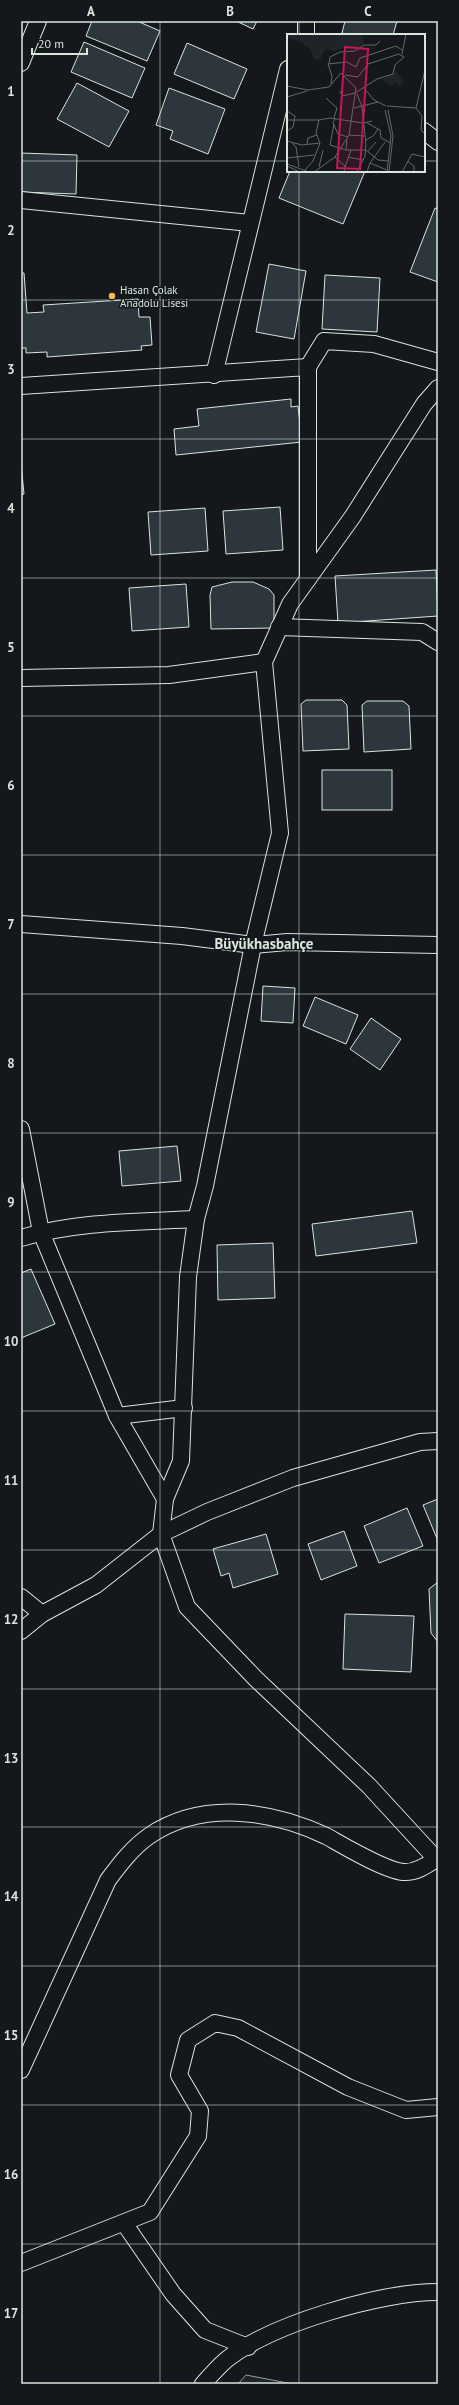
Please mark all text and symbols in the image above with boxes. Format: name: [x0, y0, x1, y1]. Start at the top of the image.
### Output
text: A: [87, 3, 95, 20]
text: B: [226, 3, 234, 20]
text: C: [364, 3, 372, 20]
scale bar: [32, 30, 87, 56]
inset map: [287, 34, 425, 172]
text: 20 m: [38, 36, 64, 51]
text: 1: [7, 83, 15, 100]
text: 2: [7, 222, 15, 239]
place label: Hasan Çolak Anadolu Lisesi: [120, 283, 188, 310]
marker: Hasan Çolak Anadolu Lisesi: [107, 291, 117, 301]
text: 3: [7, 361, 15, 378]
text: 4: [7, 500, 15, 517]
text: 5: [7, 639, 15, 656]
text: 6: [7, 777, 15, 794]
text: 7: [7, 916, 15, 933]
district label: Büyükhasbahçe: [214, 934, 314, 953]
text: 8: [7, 1055, 15, 1072]
text: 9: [7, 1194, 15, 1211]
text: 10: [4, 1333, 18, 1350]
text: 11: [4, 1472, 18, 1489]
text: 12: [4, 1611, 18, 1628]
text: 13: [4, 1750, 18, 1767]
text: 14: [4, 1888, 19, 1905]
text: 15: [4, 2027, 18, 2044]
text: 16: [4, 2166, 18, 2183]
text: 17: [4, 2305, 18, 2322]

